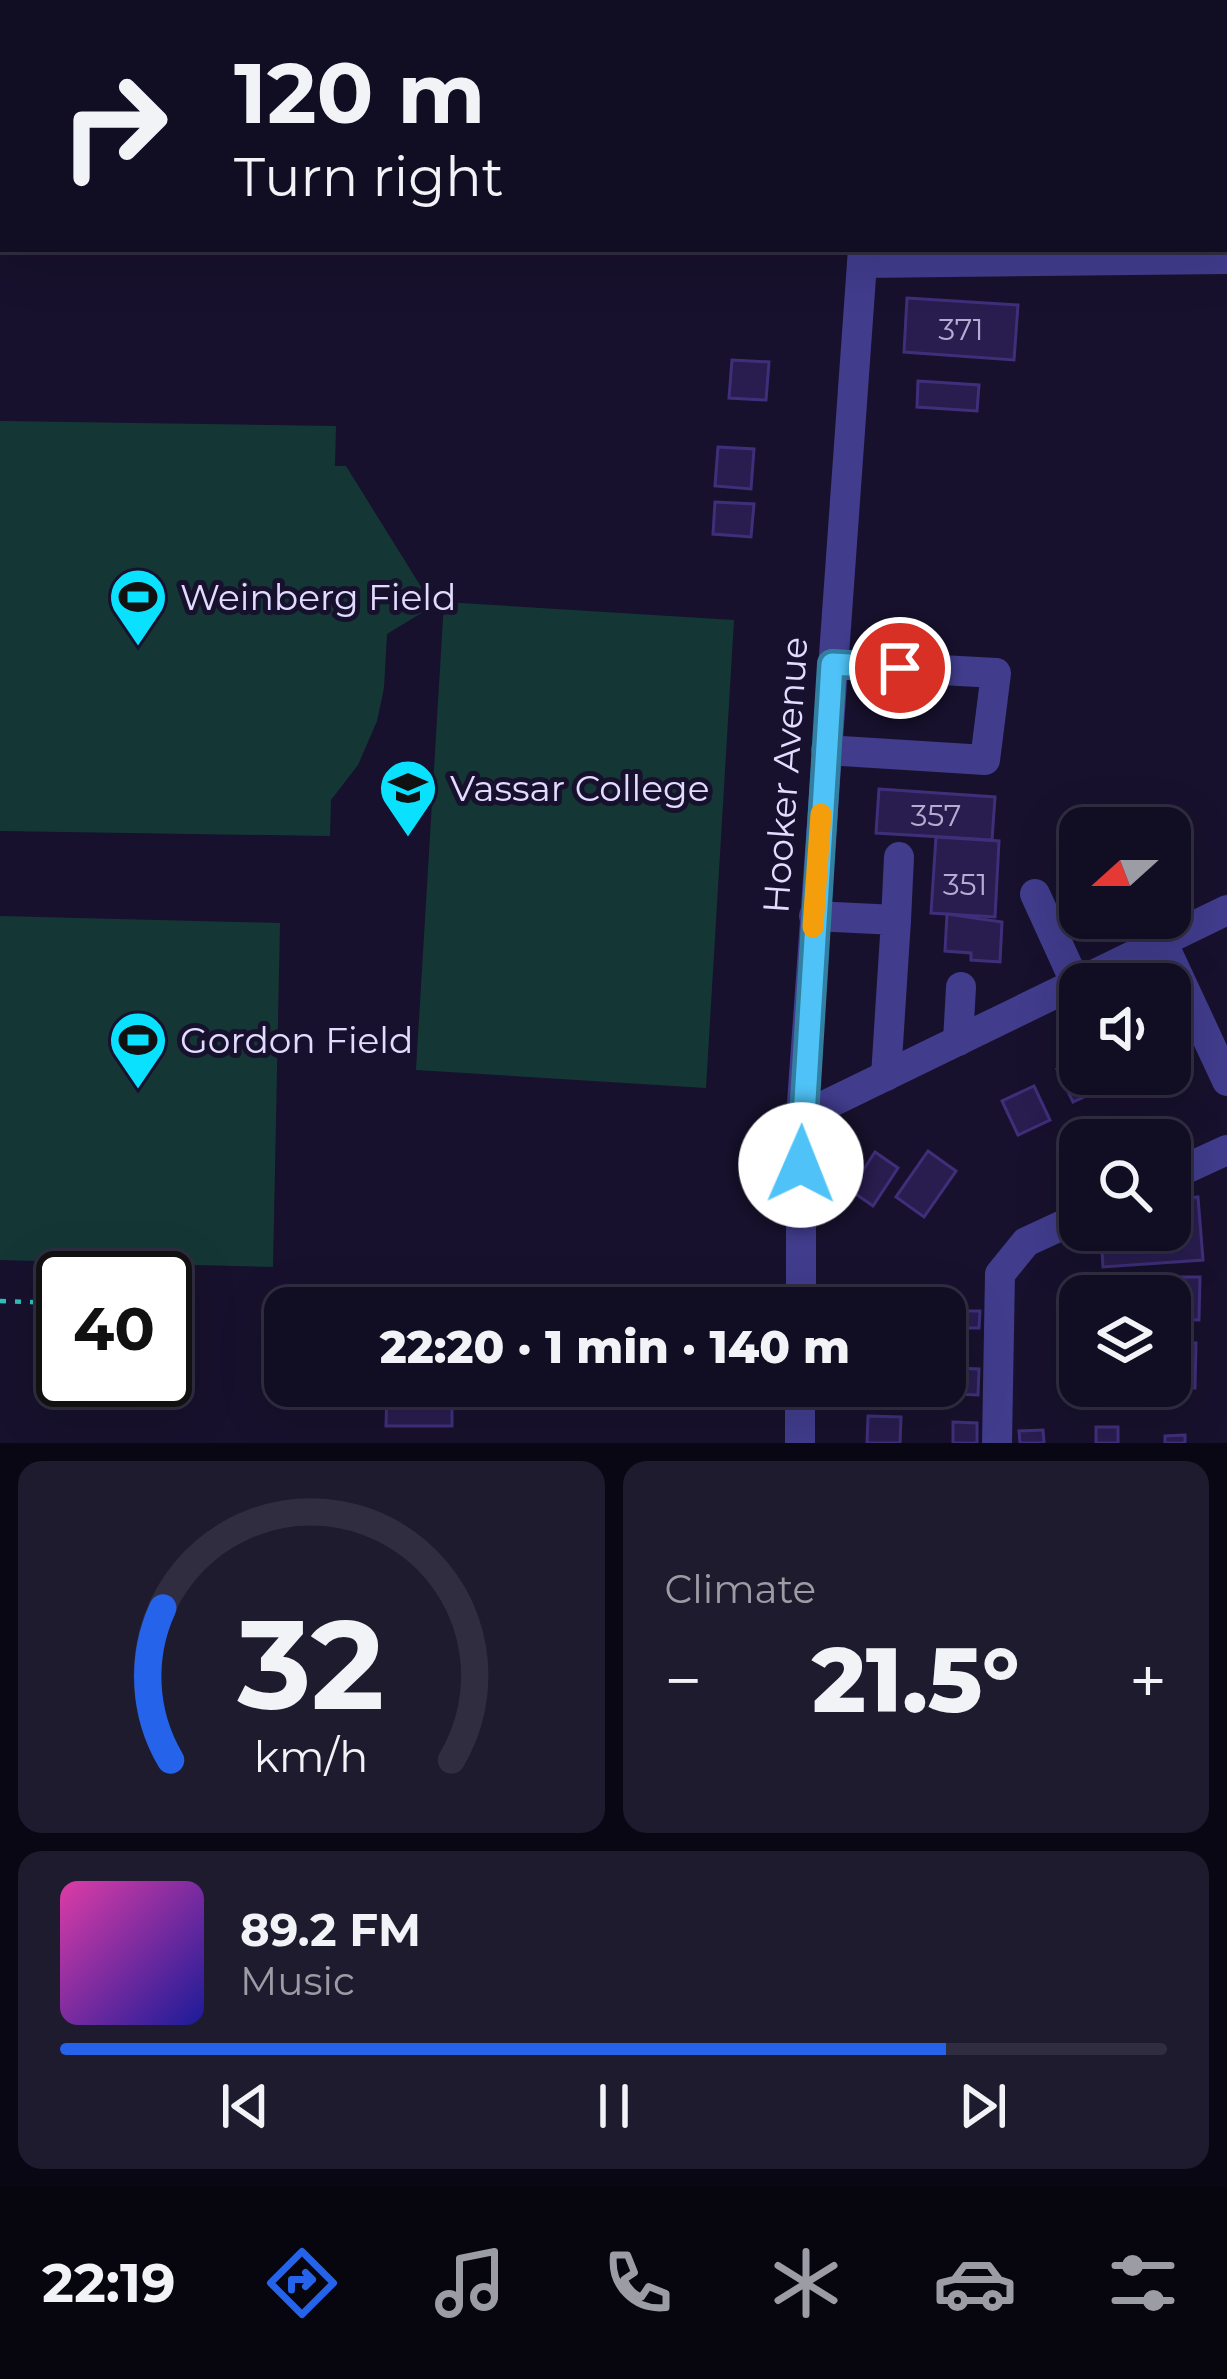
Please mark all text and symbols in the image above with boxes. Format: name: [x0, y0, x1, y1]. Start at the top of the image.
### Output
text: 120 m: [234, 42, 485, 144]
icon: right: [36, 48, 192, 204]
text: Turn right: [234, 144, 504, 210]
house number: 371: [938, 311, 984, 348]
sports icon: Weinberg Field: [107, 566, 169, 648]
place label: Weinberg Field: [180, 575, 456, 619]
pin: [849, 617, 951, 719]
street label: Hooker Avenue: [753, 635, 817, 915]
icon: arrive: [867, 635, 933, 701]
school or university icon: Vassar College: [377, 757, 439, 839]
place label: Vassar College: [450, 766, 709, 810]
house number: 357: [911, 797, 961, 834]
north arrow: [1059, 807, 1191, 939]
map controls: [1059, 807, 1191, 1407]
house number: 351: [943, 866, 987, 903]
button: sound: [1059, 963, 1191, 1095]
sports icon: Gordon Field: [107, 1009, 169, 1091]
place label: Gordon Field: [180, 1018, 413, 1062]
position arrow: [738, 1102, 864, 1228]
button: search: [1059, 1119, 1191, 1251]
speed limit sign: 40: [36, 1251, 192, 1407]
button: layers: [1059, 1275, 1191, 1407]
text: 22:20 · 1 min · 140 m: [380, 1319, 850, 1374]
text: Climate: [665, 1565, 816, 1613]
text: 32: [237, 1588, 385, 1740]
text: 21.5°: [812, 1625, 1020, 1735]
text: −: [665, 1640, 702, 1721]
text: +: [1129, 1640, 1167, 1721]
text: km/h: [254, 1730, 368, 1783]
text: 89.2 FM: [240, 1902, 421, 1957]
text: Music: [240, 1957, 355, 2005]
icon: previous: [212, 2073, 278, 2139]
icon: pause: [581, 2073, 647, 2139]
icon: next: [950, 2073, 1016, 2139]
icon: directions: [260, 2241, 344, 2325]
icon: music: [428, 2241, 512, 2325]
icon: phone: [596, 2241, 680, 2325]
icon: climate: [764, 2241, 848, 2325]
icon: car: [933, 2241, 1017, 2325]
icon: filters: [1101, 2241, 1185, 2325]
text: 22:19: [42, 2250, 176, 2316]

